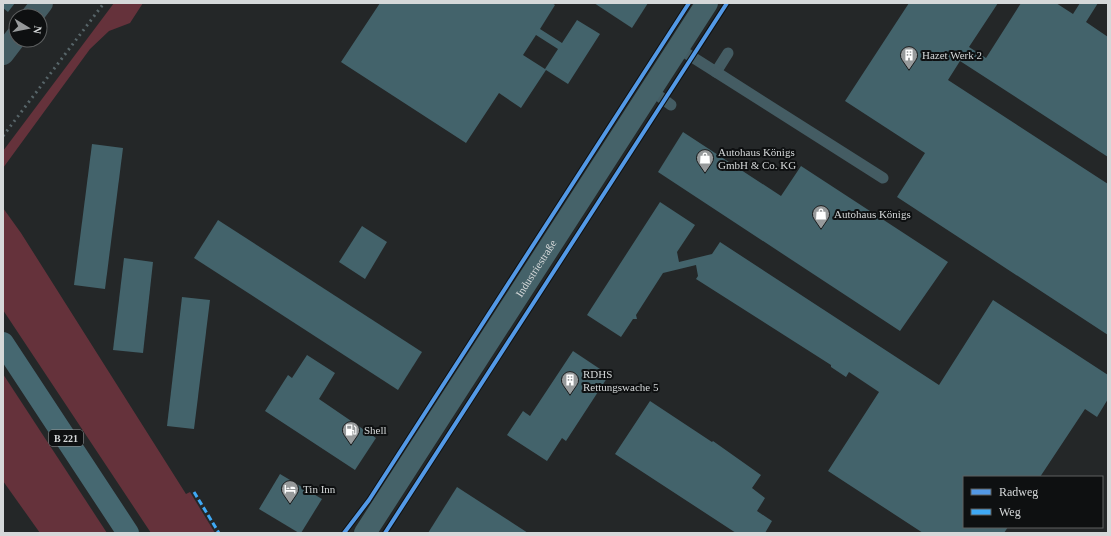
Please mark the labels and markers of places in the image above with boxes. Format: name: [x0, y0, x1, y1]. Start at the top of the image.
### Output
building icon: Hazet Werk 2: [899, 45, 919, 70]
place label: Hazet Werk 2: [922, 49, 982, 61]
place label: Autohaus Königs GmbH & Co. KG: [718, 146, 796, 171]
shop icon: Autohaus Königs GmbH & Co. KG: [695, 148, 715, 173]
shop icon: Autohaus Königs: [811, 204, 831, 229]
place label: Autohaus Königs: [834, 208, 911, 220]
place label: RDHS Rettungswache 5: [583, 368, 659, 393]
building icon: RDHS Rettungswache 5: [560, 370, 580, 395]
fuel station icon: Shell: [341, 420, 361, 445]
place label: Shell: [364, 424, 387, 436]
hotel icon: Tin Inn: [280, 479, 300, 504]
place label: Tin Inn: [303, 483, 336, 495]

